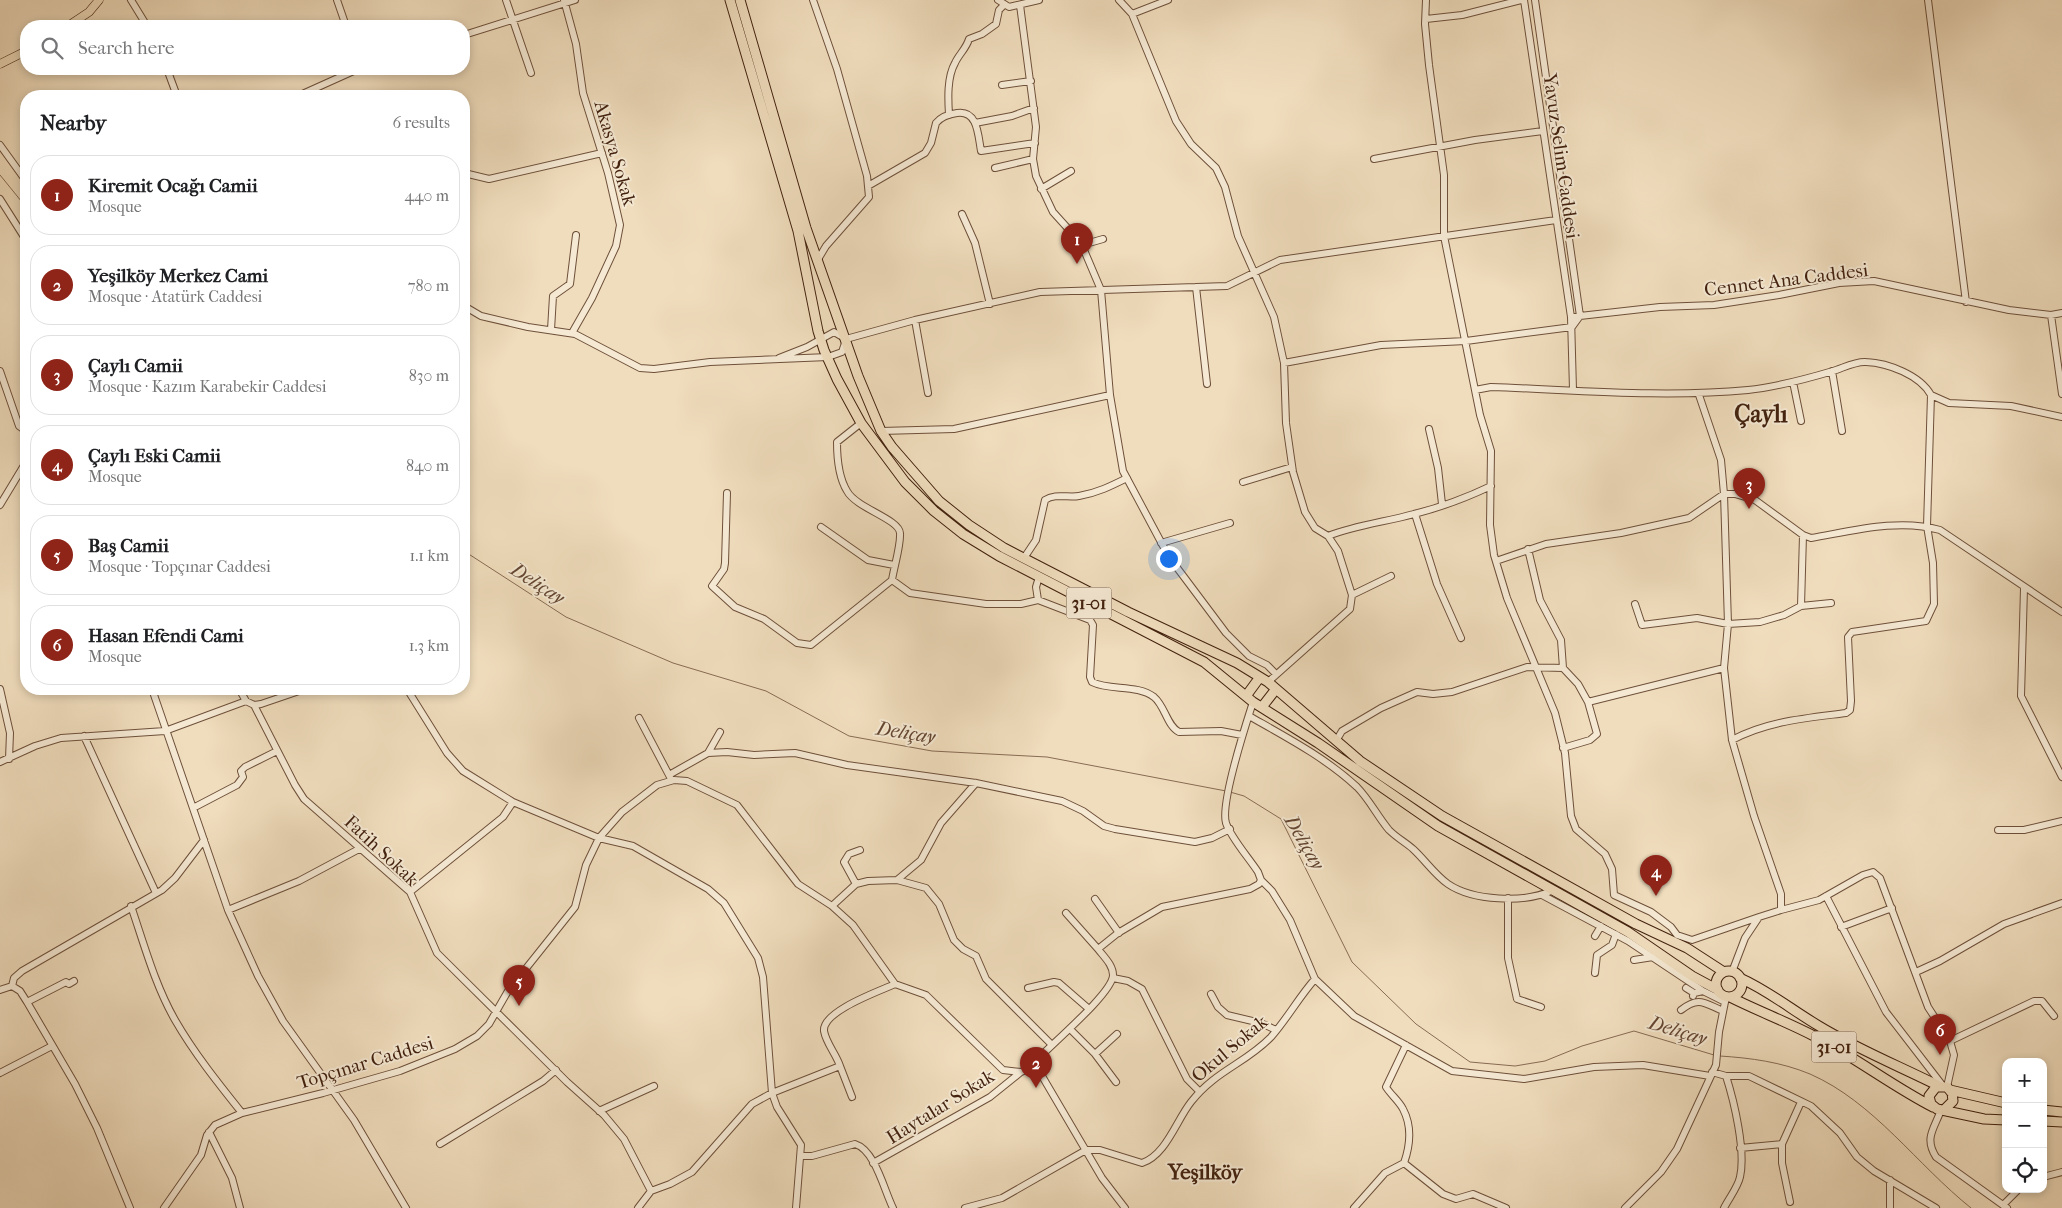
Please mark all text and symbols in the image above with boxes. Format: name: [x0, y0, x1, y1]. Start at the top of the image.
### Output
search box: [20, 20, 470, 75]
icon: search: [38, 34, 66, 62]
text: Search here: [78, 37, 174, 59]
street label: Yavuz Selim Caddesi: [1538, 71, 1584, 241]
street label: Akasya Sokak: [589, 97, 641, 208]
text: Nearby: [40, 111, 106, 135]
text: 6 results: [392, 113, 450, 132]
text: Kiremit Ocağı Camii: [88, 175, 258, 197]
text: 1: [54, 186, 60, 205]
text: 440 m: [404, 186, 449, 205]
text: Mosque: [88, 197, 142, 216]
pin: 1: [1061, 223, 1093, 264]
street label: Cennet Ana Caddesi: [1703, 259, 1870, 301]
text: Yeşilköy Merkez Cami: [88, 265, 268, 287]
text: 2: [53, 276, 61, 295]
text: 780 m: [408, 276, 449, 295]
text: Mosque · Atatürk Caddesi: [88, 287, 262, 306]
text: Çaylı Camii: [88, 355, 183, 377]
text: 3: [54, 366, 60, 385]
text: 830 m: [409, 366, 449, 385]
text: Mosque · Kazım Karabekir Caddesi: [88, 377, 327, 396]
district label: Çaylı: [1734, 400, 1789, 429]
text: Çaylı Eski Camii: [88, 445, 221, 467]
text: 4: [52, 456, 62, 475]
text: 840 m: [406, 456, 449, 475]
text: Mosque: [88, 467, 142, 486]
pin: 3: [1733, 468, 1765, 509]
text: Baş Camii: [88, 535, 169, 557]
text: 5: [54, 546, 60, 565]
text: 1.1 km: [410, 546, 449, 565]
your location: [1156, 546, 1182, 572]
text: Mosque · Topçınar Caddesi: [88, 557, 271, 576]
water label: Deliçay: [505, 557, 570, 610]
road number: 31-01: [1066, 588, 1112, 618]
text: Hasan Efendi Cami: [88, 625, 244, 647]
text: 6: [53, 636, 61, 655]
text: 1.3 km: [409, 636, 449, 655]
text: Mosque: [88, 647, 142, 666]
water label: Deliçay: [873, 716, 938, 749]
water label: Deliçay: [1279, 809, 1330, 874]
street label: Fatih Sokak: [340, 811, 423, 891]
pin: 4: [1640, 855, 1672, 896]
pin: 5: [503, 965, 535, 1006]
street label: Okul Sokak: [1187, 1010, 1272, 1087]
water label: Deliçay: [1644, 1010, 1710, 1050]
pin: 6: [1924, 1014, 1956, 1055]
street label: Topçınar Caddesi: [295, 1032, 436, 1094]
road number: 31-01: [1812, 1032, 1856, 1062]
pin: 2: [1020, 1047, 1052, 1088]
map controls: [2002, 1058, 2047, 1193]
button: +: [2002, 1058, 2047, 1103]
street label: Haytalar Sokak: [883, 1065, 999, 1149]
button: −: [2002, 1103, 2047, 1148]
button: locate: [2002, 1148, 2047, 1193]
district label: Yeşilköy: [1167, 1160, 1244, 1185]

